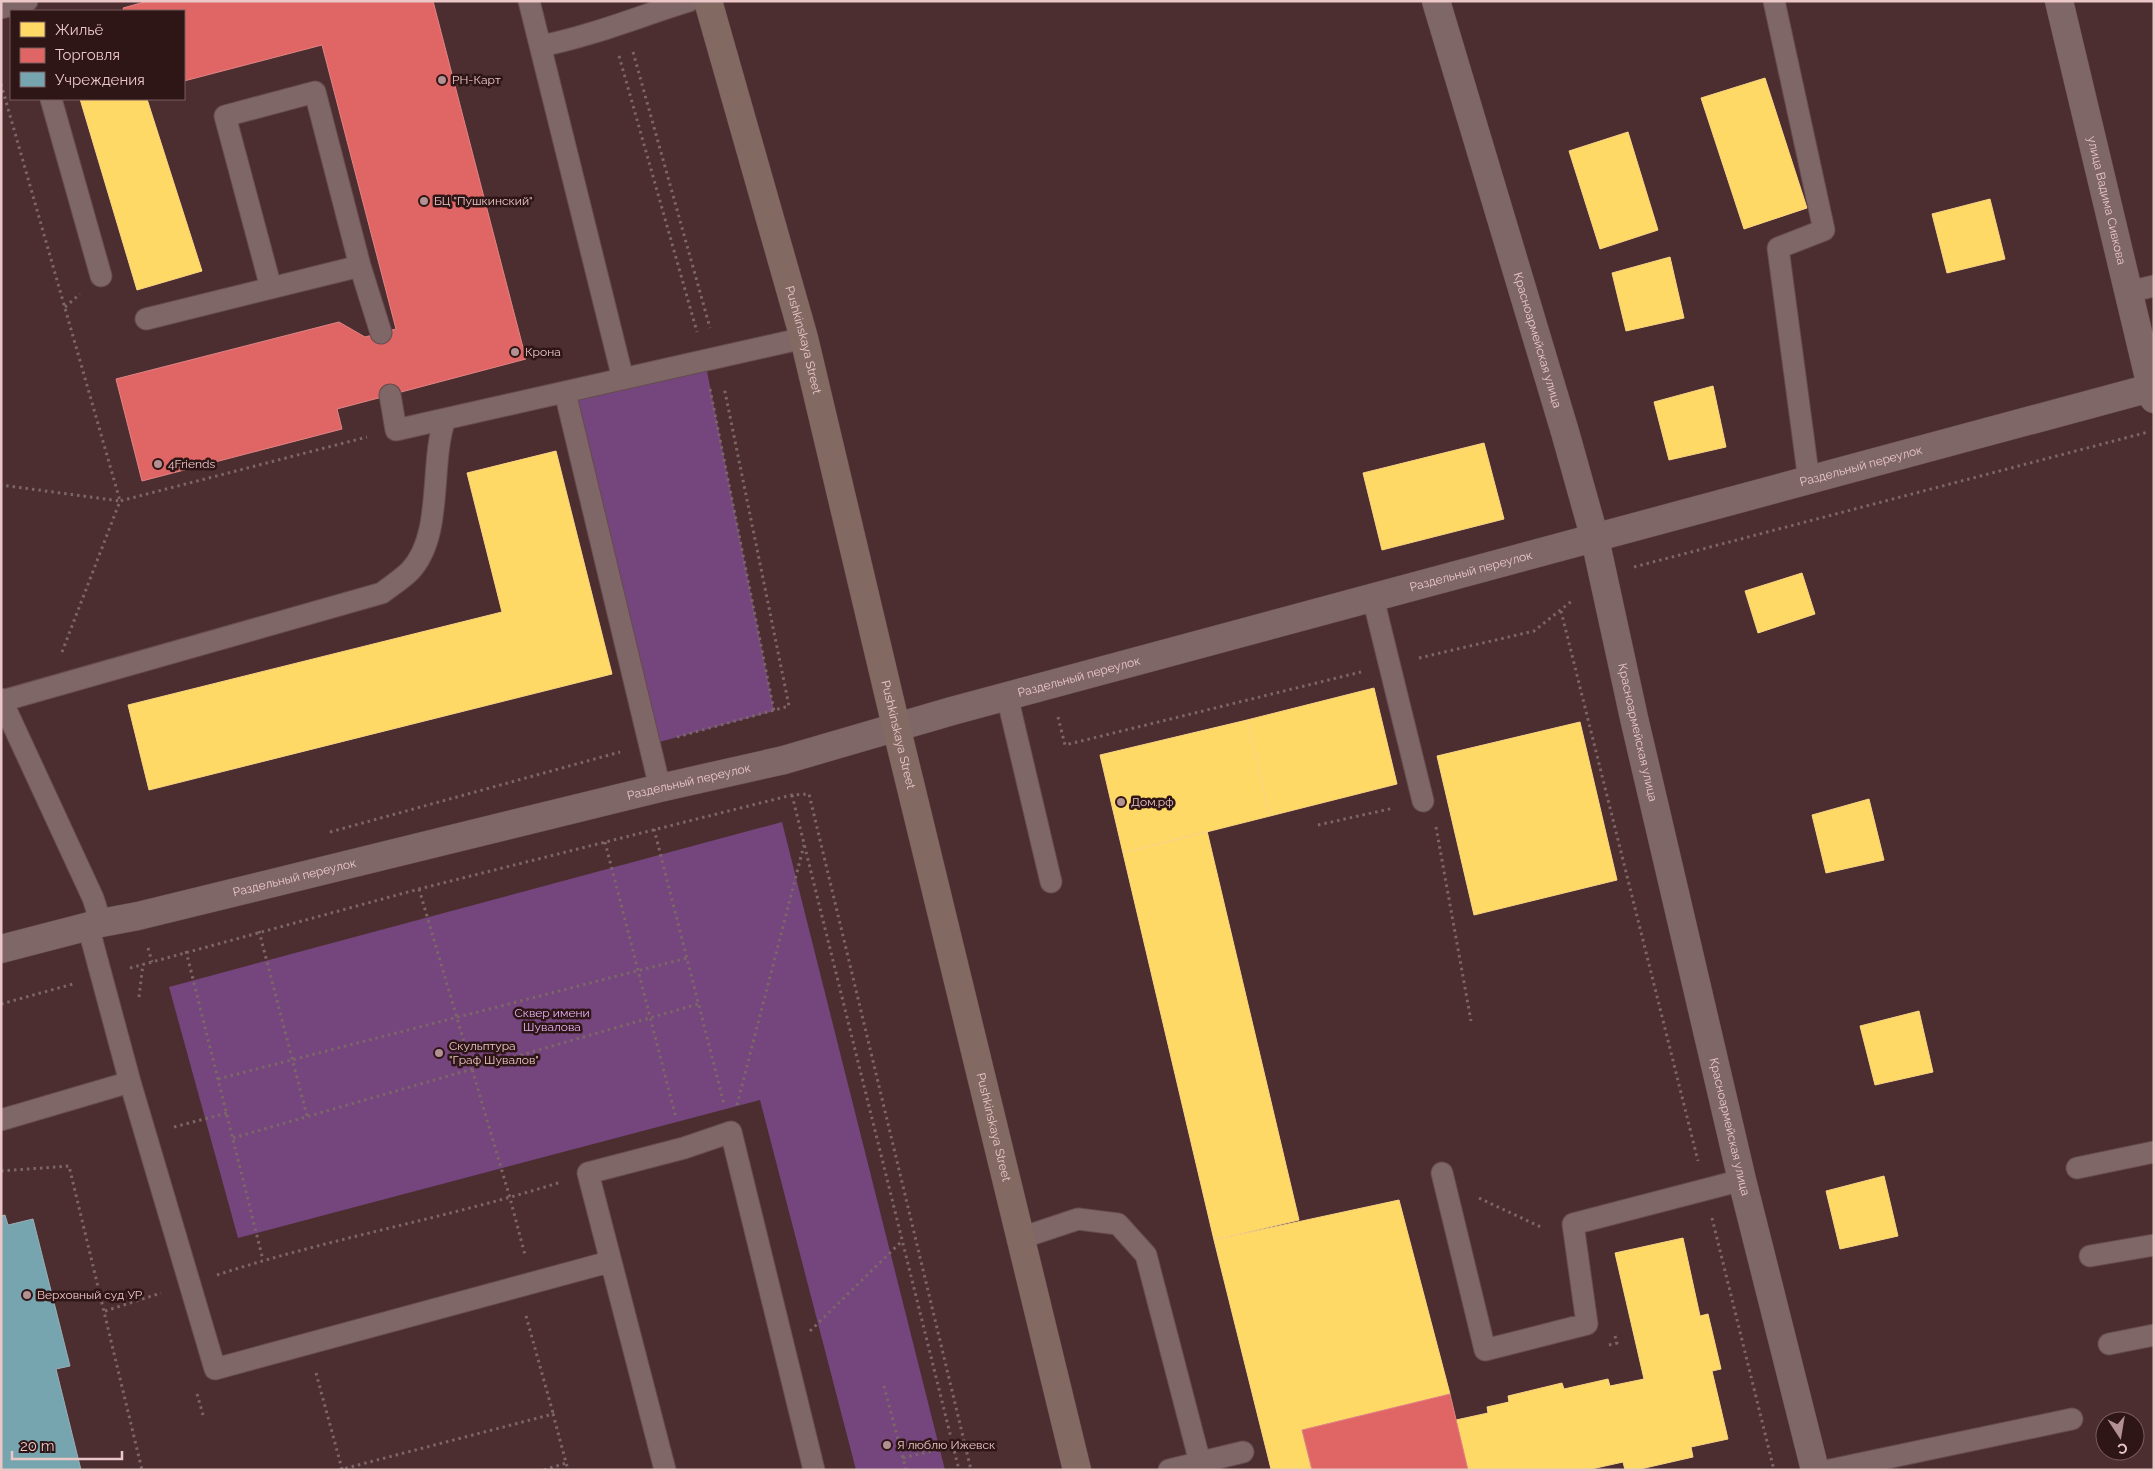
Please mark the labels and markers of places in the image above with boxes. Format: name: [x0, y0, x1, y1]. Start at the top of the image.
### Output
place label: РН-Карт: [452, 73, 501, 87]
marker: РН-Карт: [436, 74, 448, 86]
place label: БЦ "Пушкинский": [434, 194, 533, 208]
marker: БЦ "Пушкинский": [418, 195, 430, 207]
place label: Крона: [525, 345, 561, 359]
marker: Крона: [509, 346, 521, 358]
place label: 4Friends: [168, 457, 215, 471]
marker: 4Friends: [152, 458, 164, 470]
place label: Дом.рф: [1131, 795, 1174, 809]
marker: Дом.рф: [1115, 796, 1127, 808]
place label: Скульптура "Граф Шувалов": [449, 1039, 539, 1067]
marker: Скульптура "Граф Шувалов": [433, 1047, 445, 1059]
place label: Верховный суд УР: [37, 1288, 143, 1302]
marker: Верховный суд УР: [21, 1289, 33, 1301]
place label: Я люблю Ижевск: [897, 1438, 995, 1452]
marker: Я люблю Ижевск: [881, 1439, 893, 1451]

